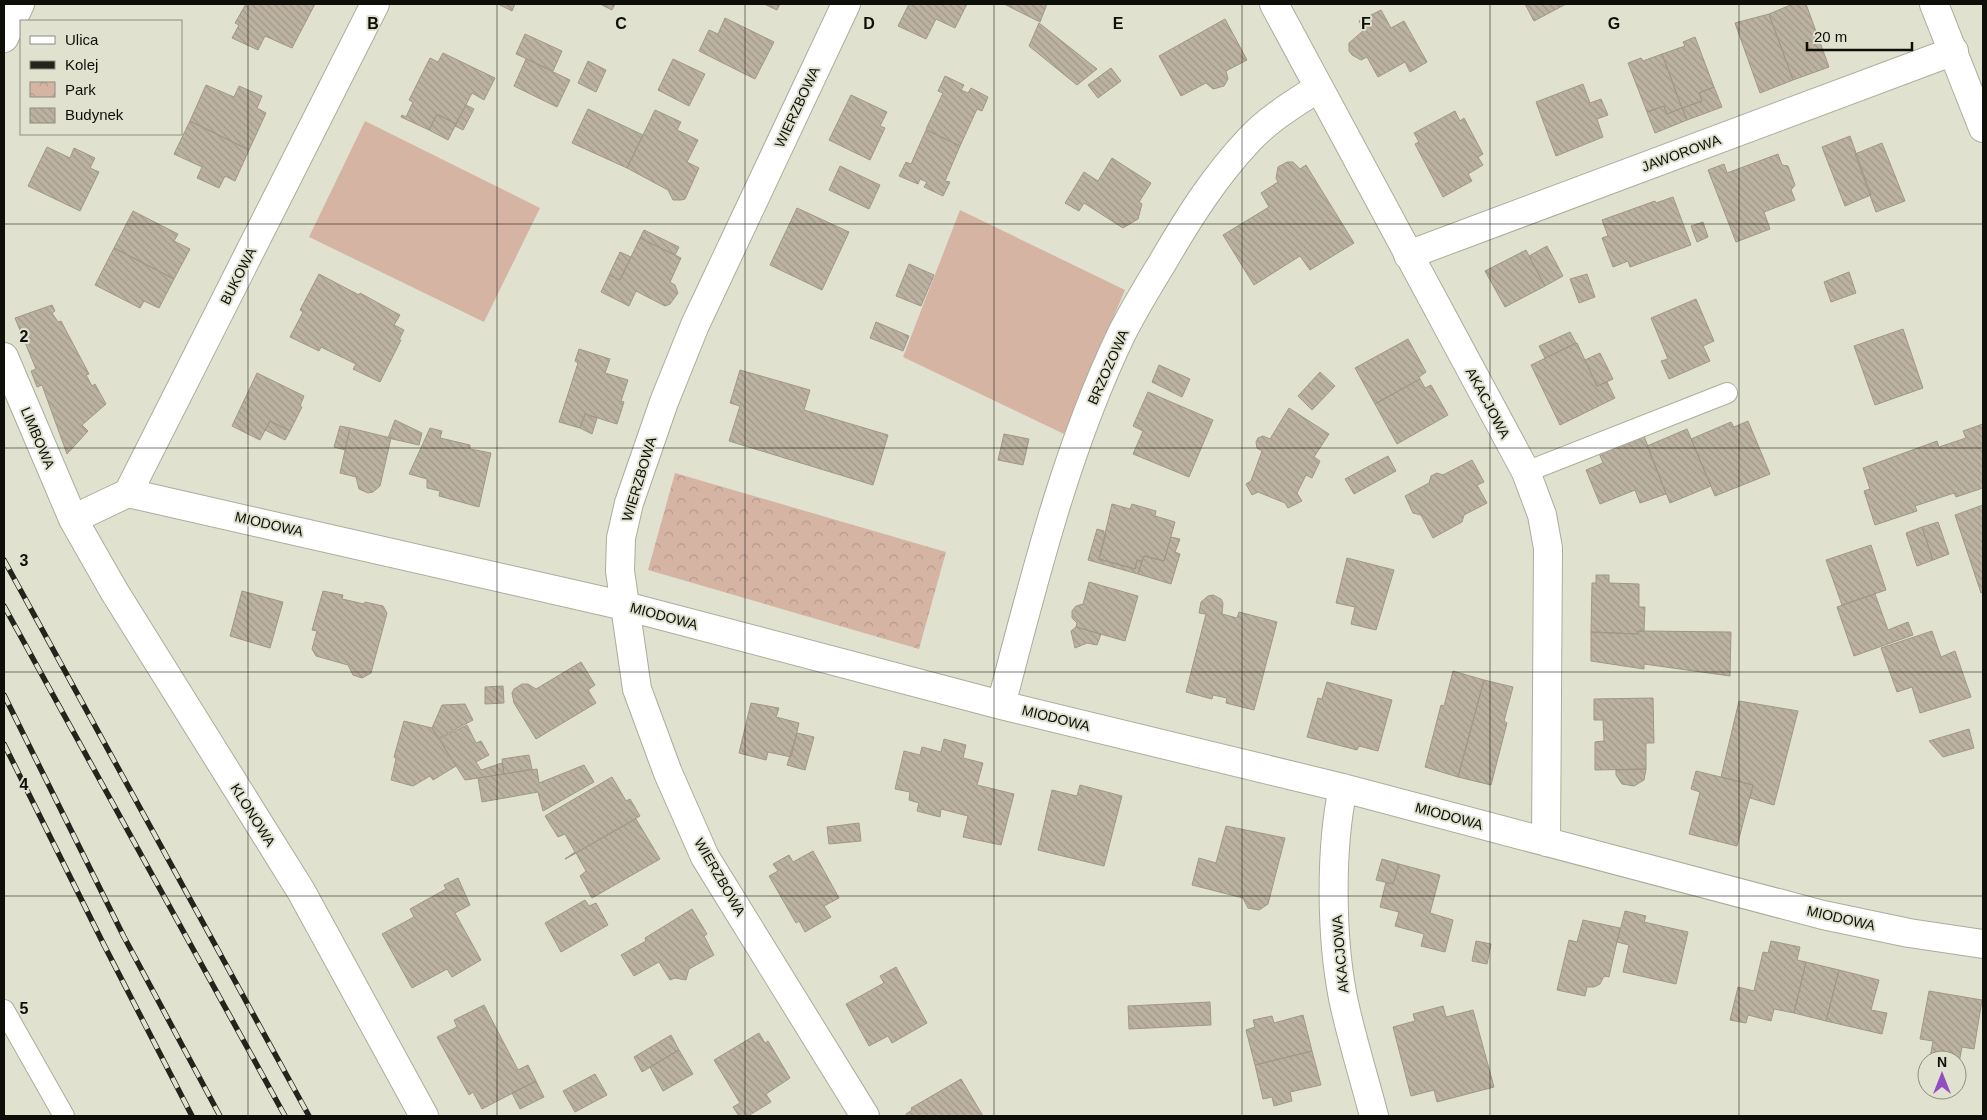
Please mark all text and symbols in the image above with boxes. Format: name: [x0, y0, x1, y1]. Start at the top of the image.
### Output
text: B: [367, 15, 379, 32]
text: C: [615, 15, 627, 32]
text: D: [863, 15, 875, 32]
text: E: [1113, 15, 1124, 32]
text: F: [1361, 15, 1371, 32]
text: G: [1608, 15, 1620, 32]
legend: [20, 20, 182, 135]
scale bar: [1807, 20, 1912, 52]
text: 20 m: [1814, 28, 1847, 45]
text: Ulica: [65, 31, 99, 48]
text: Kolej: [65, 56, 98, 73]
street label: WIERZBOWA: [771, 63, 823, 150]
text: Park: [65, 81, 96, 98]
text: Budynek: [65, 106, 124, 123]
street label: JAWOROWA: [1639, 131, 1723, 175]
street label: BUKOWA: [217, 244, 259, 307]
street label: BRZOZOWA: [1084, 326, 1132, 407]
text: 2: [20, 328, 29, 345]
street label: AKACJOWA: [1463, 365, 1514, 442]
street label: LIMBOWA: [18, 405, 58, 472]
street label: WIERZBOWA: [619, 434, 660, 523]
street label: MIODOWA: [233, 508, 305, 540]
text: 3: [20, 552, 29, 569]
street label: MIODOWA: [628, 599, 700, 633]
street label: MIODOWA: [1020, 702, 1092, 734]
text: 4: [20, 776, 29, 793]
street label: KLONOWA: [227, 781, 279, 850]
street label: MIODOWA: [1413, 799, 1485, 833]
street label: WIERZBOWA: [691, 835, 749, 919]
street label: MIODOWA: [1805, 902, 1877, 934]
street label: AKACJOWA: [1329, 914, 1351, 994]
text: 5: [20, 1000, 29, 1017]
north arrow: [1917, 1050, 1967, 1100]
text: N: [1937, 1054, 1947, 1070]

